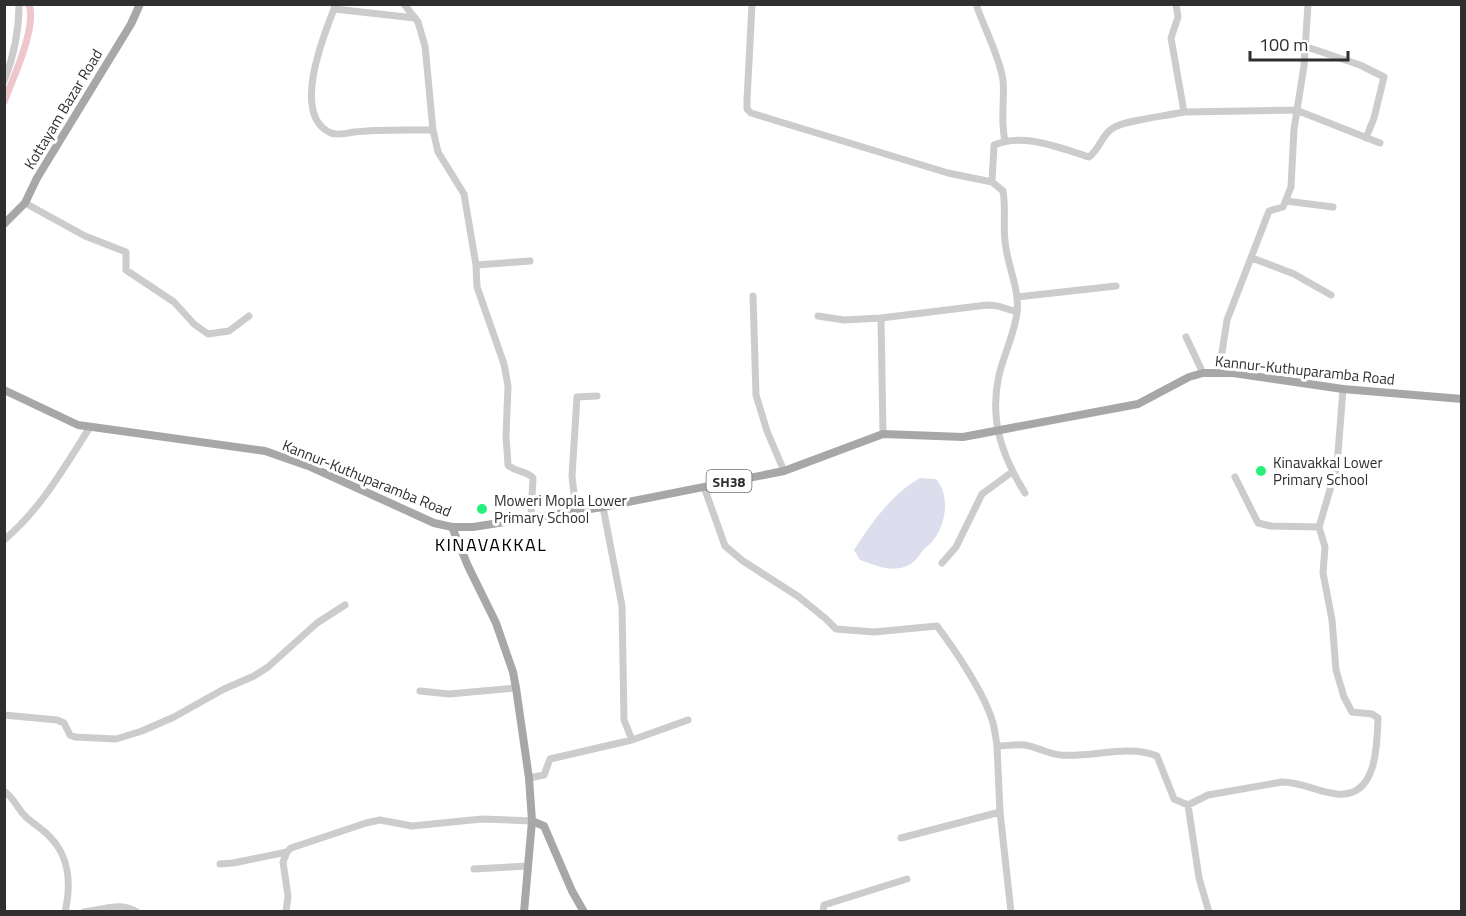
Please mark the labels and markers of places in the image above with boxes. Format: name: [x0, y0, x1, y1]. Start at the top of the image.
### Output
place label: Kinavakkal Lower Primary School: [1273, 451, 1383, 491]
marker: Kinavakkal Lower Primary School: [1254, 464, 1268, 478]
place label: Moweri Mopla Lower Primary School: [494, 489, 627, 529]
marker: Moweri Mopla Lower Primary School: [475, 502, 489, 516]

